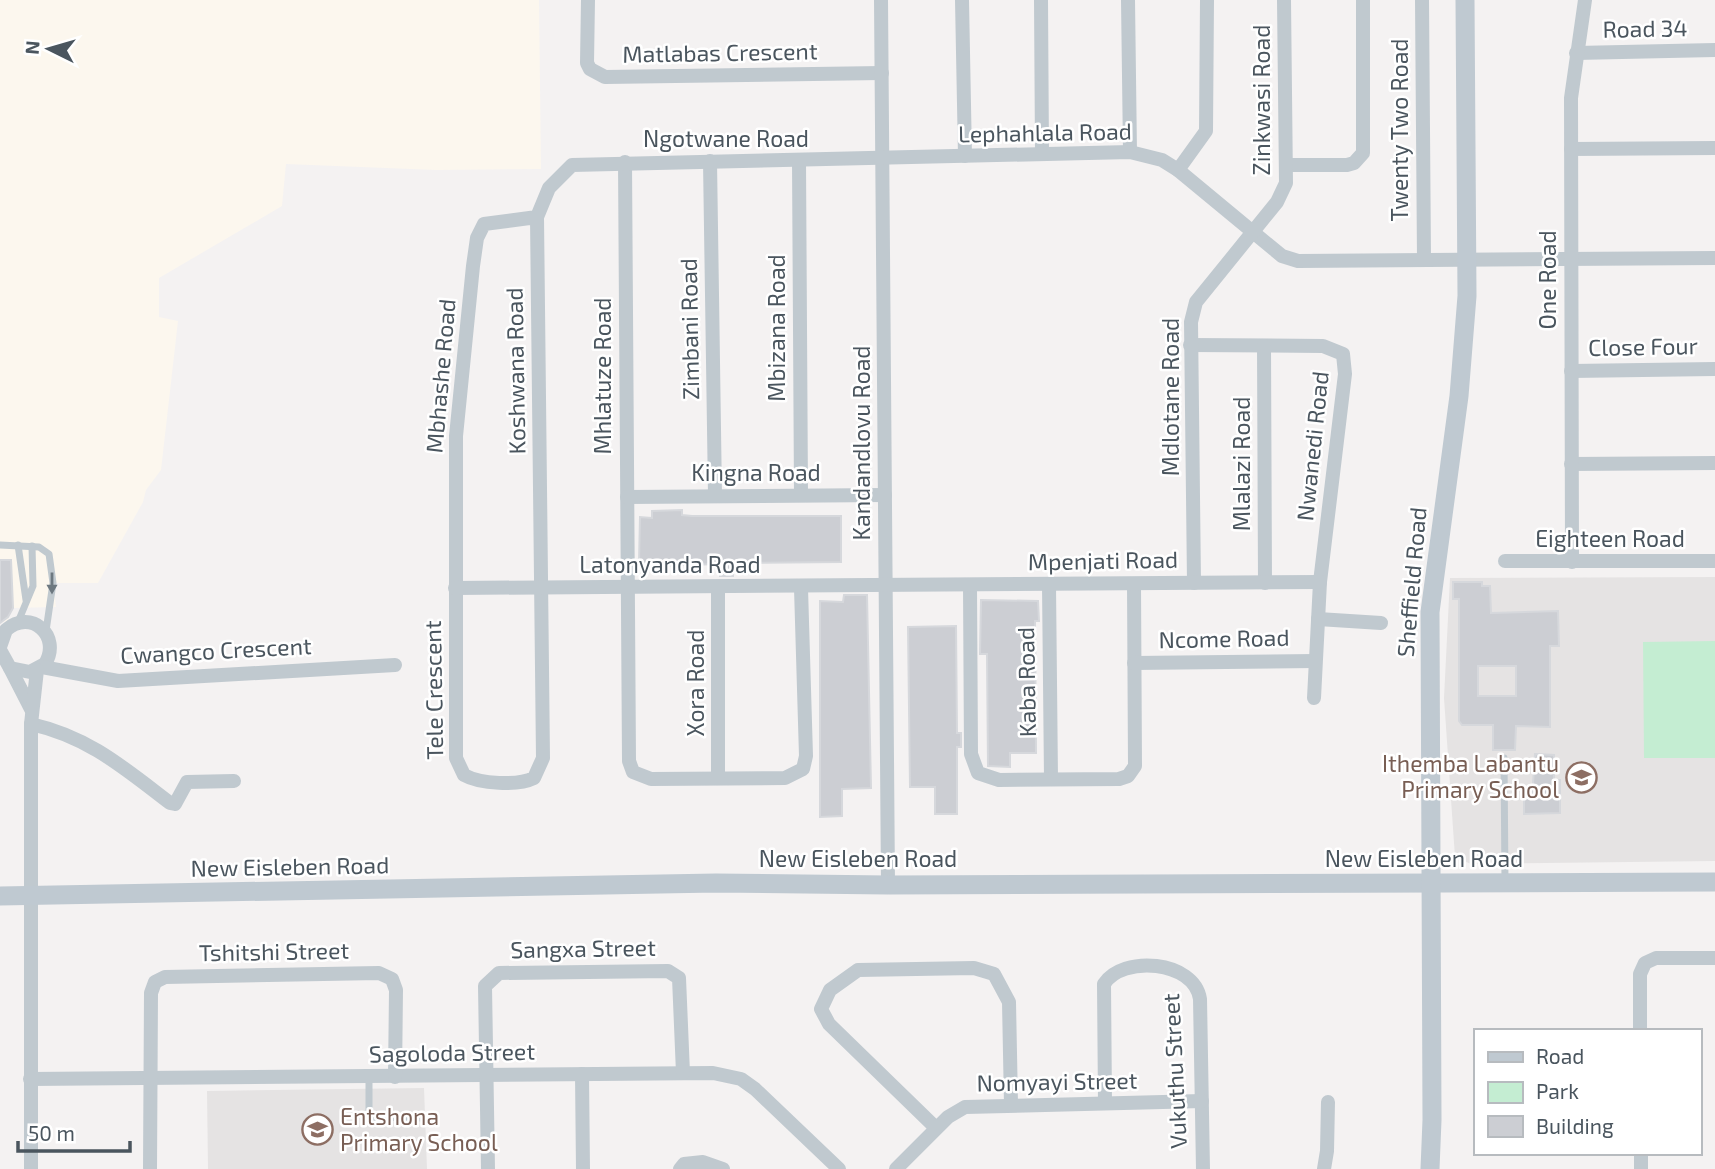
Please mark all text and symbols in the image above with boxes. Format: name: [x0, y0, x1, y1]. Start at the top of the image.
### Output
street label: Road 34: [1602, 13, 1688, 43]
north arrow: [14, 14, 84, 84]
street label: Zinkwasi Road: [1247, 25, 1275, 175]
street label: Matlabas Crescent: [622, 36, 818, 68]
street label: Twenty Two Road: [1385, 38, 1413, 222]
text: N: [20, 40, 44, 55]
street label: Lephahlala Road: [958, 116, 1132, 148]
street label: Ngotwane Road: [643, 124, 809, 152]
street label: One Road: [1533, 230, 1561, 330]
street label: Mbizana Road: [762, 254, 790, 402]
street label: Zimbani Road: [674, 258, 704, 400]
street label: Koshwana Road: [500, 287, 530, 455]
street label: Mhlatuze Road: [588, 297, 616, 455]
street label: Mbhashe Road: [419, 298, 461, 454]
street label: Mdlotane Road: [1156, 318, 1184, 476]
street label: Close Four: [1588, 331, 1698, 361]
street label: Kandandlovu Road: [847, 345, 875, 541]
street label: Nwanedi Road: [1290, 370, 1334, 522]
street label: Mlalazi Road: [1227, 397, 1255, 531]
street label: Kingna Road: [691, 458, 821, 486]
street label: Sheffield Road: [1391, 506, 1432, 658]
street label: Eighteen Road: [1535, 524, 1685, 552]
street label: Mpenjati Road: [1028, 545, 1178, 575]
street label: Latonyanda Road: [579, 550, 761, 578]
one-way arrow: [46, 572, 58, 594]
street label: Tele Crescent: [418, 620, 448, 760]
street label: Ncome Road: [1158, 623, 1290, 653]
street label: Kaba Road: [1011, 627, 1041, 737]
street label: Xora Road: [681, 630, 709, 736]
street label: Cwangco Crescent: [120, 631, 312, 669]
place label: Ithemba Labantu Primary School: [1382, 749, 1559, 803]
school or university icon: Ithemba Labantu Primary School: [1565, 760, 1599, 794]
street label: New Eisleben Road: [759, 844, 957, 872]
street label: New Eisleben Road: [1325, 844, 1523, 872]
street label: New Eisleben Road: [190, 850, 389, 882]
street label: Sangxa Street: [510, 933, 656, 963]
street label: Tshitshi Street: [199, 936, 350, 966]
street label: Vukuthu Street: [1156, 992, 1192, 1150]
legend: [1474, 1029, 1701, 1155]
street label: Sagoloda Street: [369, 1037, 535, 1067]
text: Road: [1536, 1043, 1584, 1068]
street label: Nomyayi Street: [976, 1066, 1138, 1096]
text: Park: [1536, 1078, 1579, 1103]
place label: Entshona Primary School: [340, 1102, 498, 1156]
scale bar: [18, 1110, 130, 1154]
school or university icon: Entshona Primary School: [300, 1113, 334, 1147]
text: Building: [1536, 1113, 1614, 1138]
text: 50 m: [28, 1120, 75, 1145]

